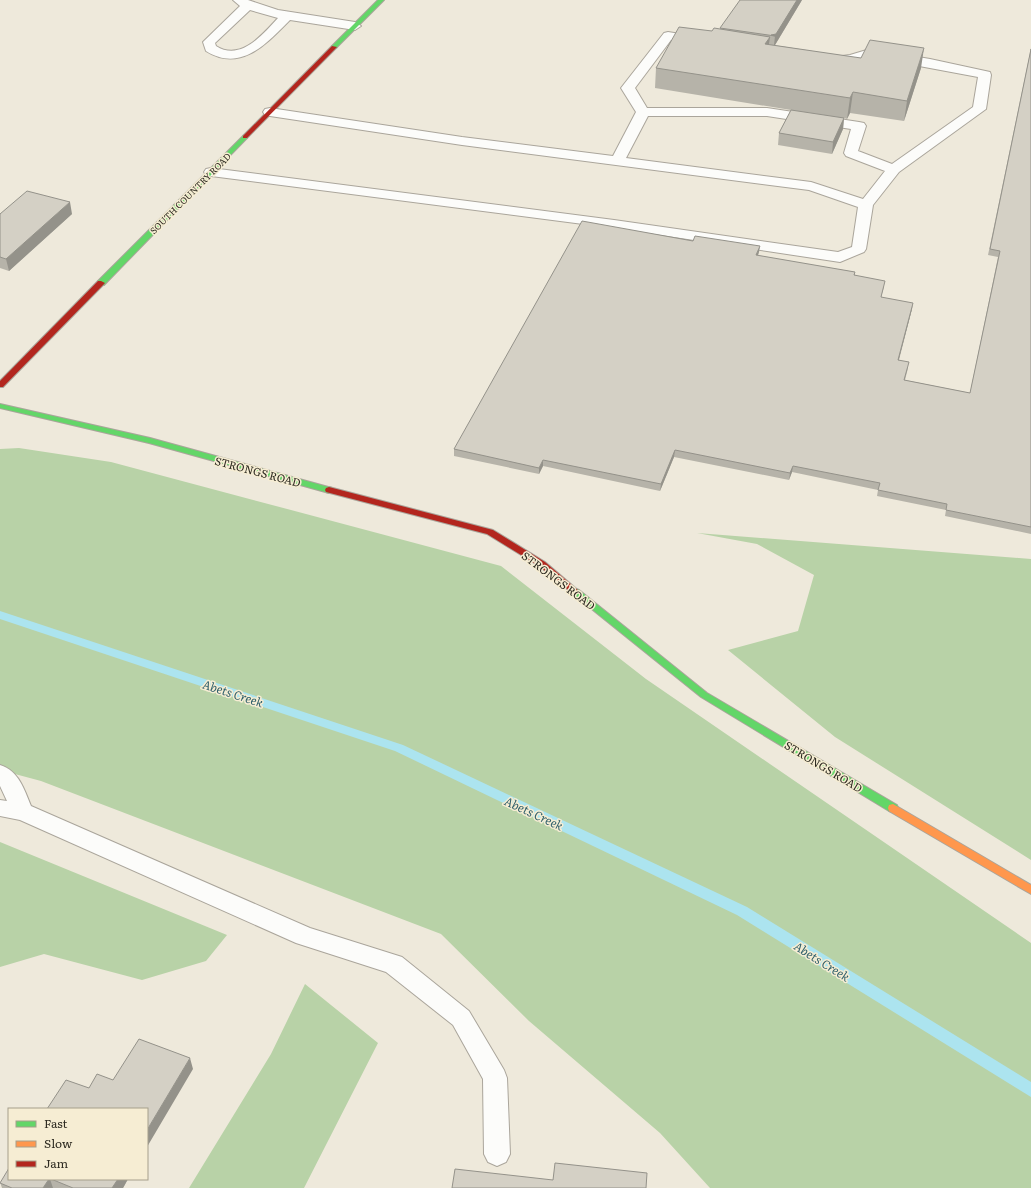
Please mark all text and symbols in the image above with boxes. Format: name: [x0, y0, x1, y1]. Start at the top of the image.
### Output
street label: SOUTH COUNTRY ROAD: [146, 149, 234, 237]
street label: STRONGS ROAD: [213, 452, 303, 490]
street label: STRONGS ROAD: [519, 547, 599, 613]
water label: Abets Creek: [200, 675, 266, 711]
street label: STRONGS ROAD: [782, 736, 866, 796]
water label: Abets Creek: [502, 792, 567, 835]
water label: Abets Creek: [791, 937, 854, 986]
legend: [8, 1108, 148, 1180]
text: Fast: [44, 1114, 68, 1132]
text: Slow: [44, 1134, 73, 1152]
text: Jam: [44, 1154, 69, 1172]

